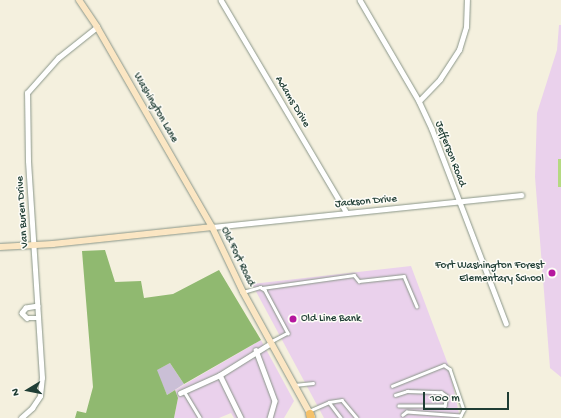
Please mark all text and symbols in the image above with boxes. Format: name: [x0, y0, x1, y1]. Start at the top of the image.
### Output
street label: Washington Lane: [130, 71, 180, 145]
street label: Adams Drive: [272, 74, 312, 130]
street label: Jefferson Road: [431, 119, 469, 189]
street label: Van Buren Drive: [14, 176, 32, 248]
street label: Jackson Drive: [334, 193, 398, 211]
street label: Old Fort Road: [217, 225, 257, 289]
place label: Fort Washington Forest Elementary School: [435, 260, 544, 286]
marker: Fort Washington Forest Elementary School: [547, 268, 557, 278]
place label: Old Line Bank: [301, 312, 361, 326]
marker: Old Line Bank: [288, 314, 298, 324]
north arrow: [8, 370, 48, 410]
scale bar: [425, 384, 511, 410]
text: N: [10, 388, 23, 397]
text: 100 m: [430, 392, 460, 406]

